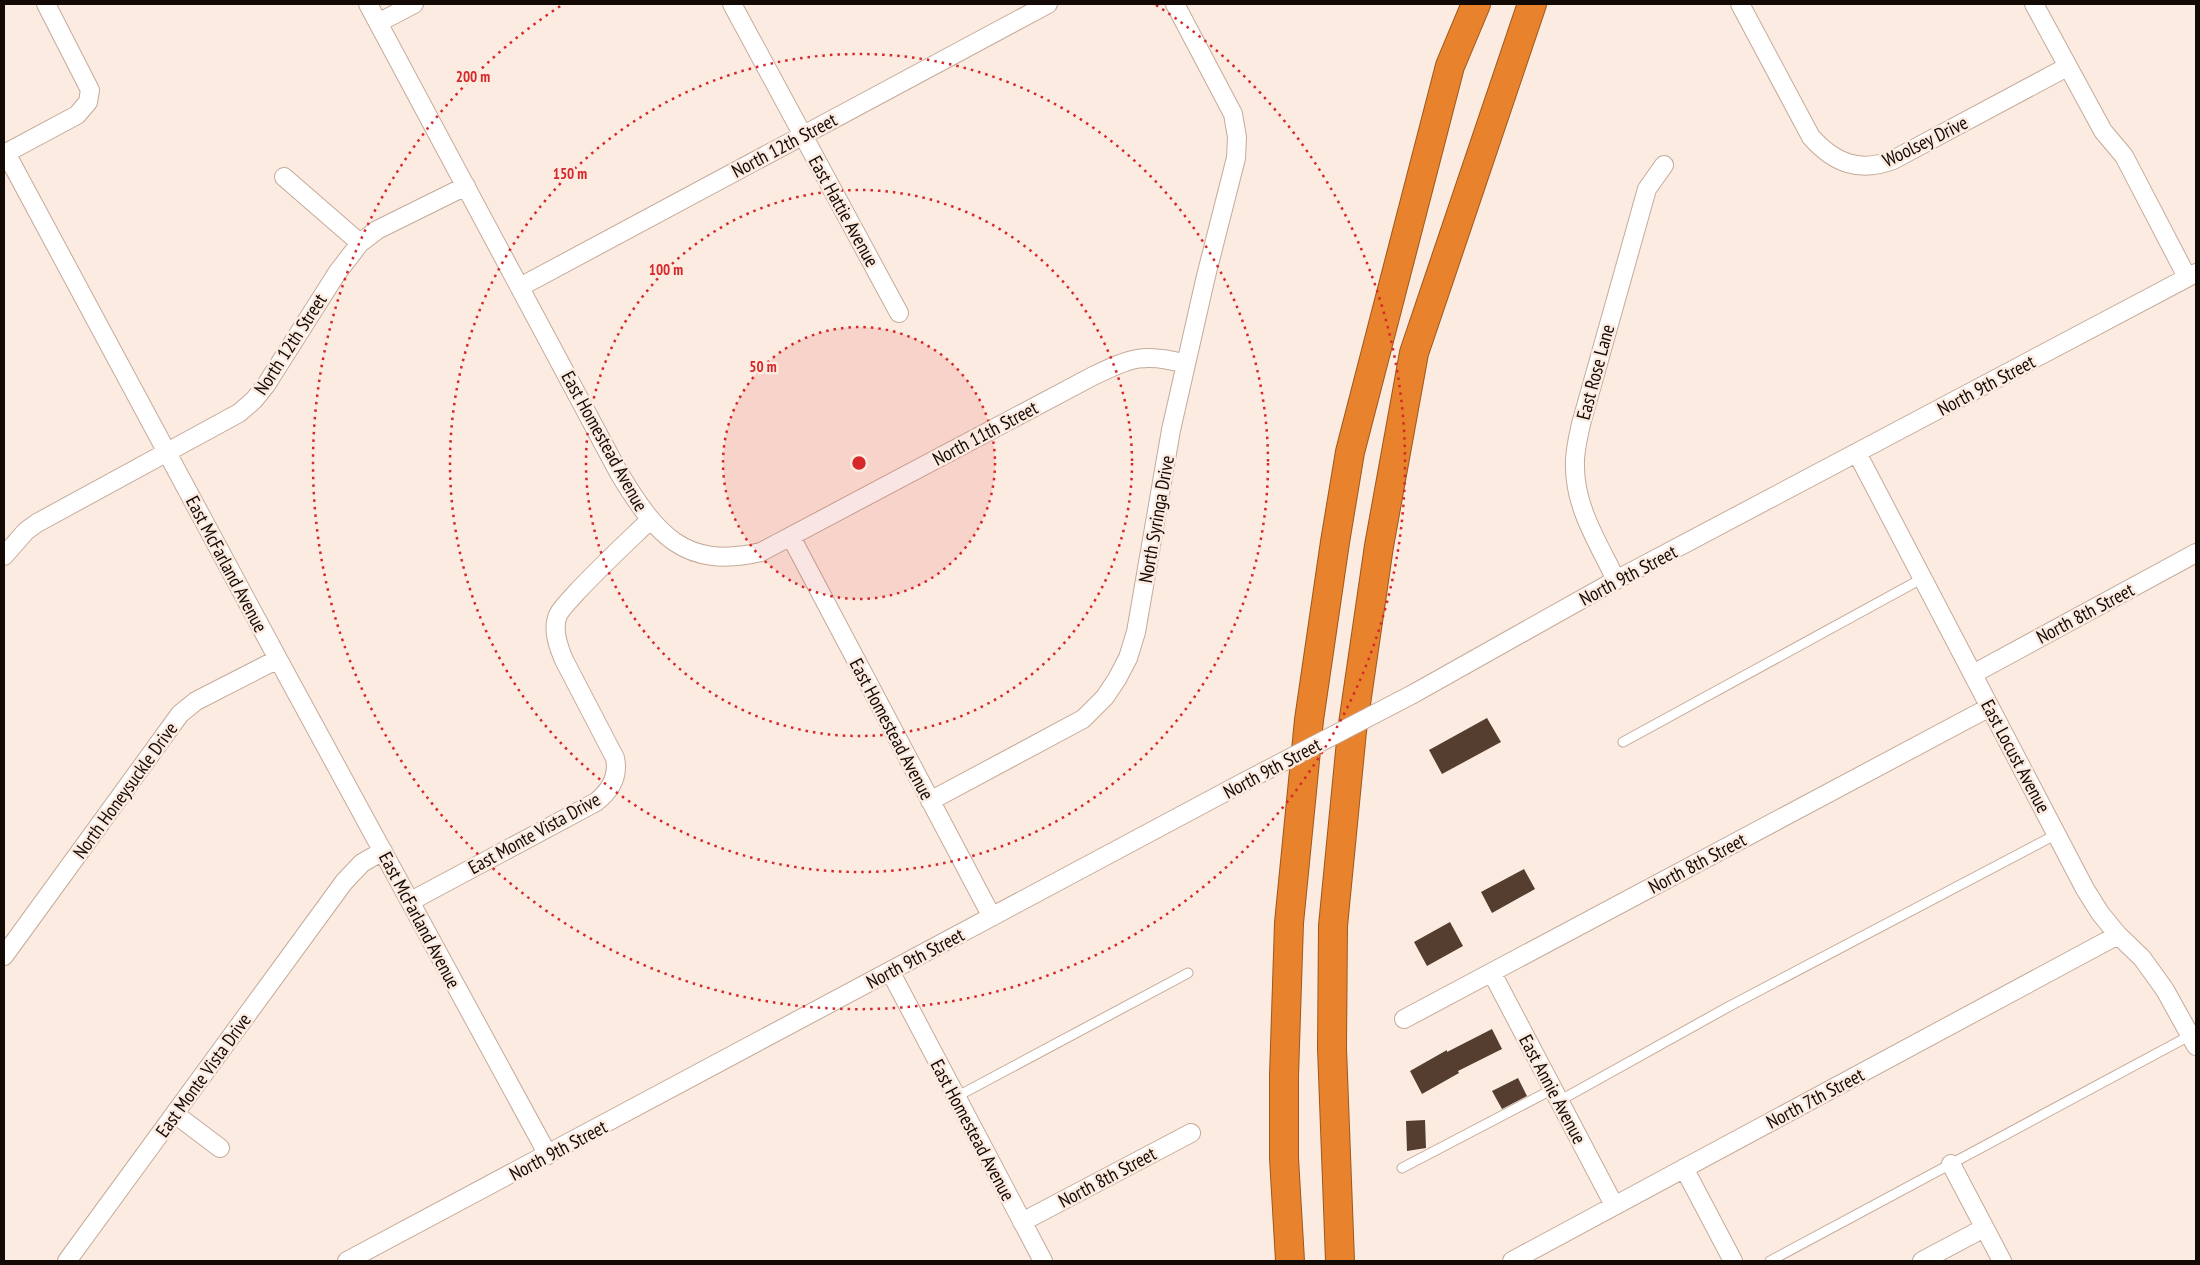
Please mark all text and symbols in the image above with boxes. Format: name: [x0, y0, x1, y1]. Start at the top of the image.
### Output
text: 200 m: [456, 67, 490, 86]
street label: North 12th Street: [727, 107, 841, 183]
street label: Woolsey Drive: [1878, 110, 1972, 172]
street label: East Hattie Avenue: [804, 151, 884, 271]
text: 150 m: [553, 164, 587, 183]
text: 100 m: [649, 260, 683, 279]
street label: North 12th Street: [248, 288, 332, 399]
street label: East Rose Lane: [1571, 322, 1619, 422]
street label: North 9th Street: [1933, 349, 2040, 421]
text: 50 m: [749, 357, 777, 376]
street label: East Homestead Avenue: [557, 367, 654, 516]
street label: North 11th Street: [928, 395, 1042, 471]
street label: North Syringa Drive: [1133, 453, 1179, 585]
centre of rings: [850, 454, 868, 472]
street label: East McFarland Avenue: [181, 492, 273, 636]
street label: North 9th Street: [1575, 539, 1682, 611]
street label: North 8th Street: [2032, 577, 2139, 649]
street label: East Homestead Avenue: [845, 654, 939, 804]
street label: East Locust Avenue: [1976, 695, 2056, 817]
street label: North Honeysuckle Drive: [67, 717, 183, 863]
street label: North 9th Street: [1219, 732, 1326, 804]
street label: East Monte Vista Drive: [464, 787, 604, 879]
street label: North 8th Street: [1644, 827, 1751, 899]
street label: East McFarland Avenue: [374, 848, 466, 992]
street label: North 9th Street: [862, 922, 969, 994]
street label: East Monte Vista Drive: [150, 1008, 256, 1142]
street label: East Annie Avenue: [1514, 1030, 1592, 1148]
street label: East Homestead Avenue: [926, 1055, 1020, 1205]
street label: North 7th Street: [1762, 1062, 1869, 1134]
street label: North 9th Street: [505, 1114, 612, 1186]
street label: North 8th Street: [1054, 1141, 1161, 1213]

